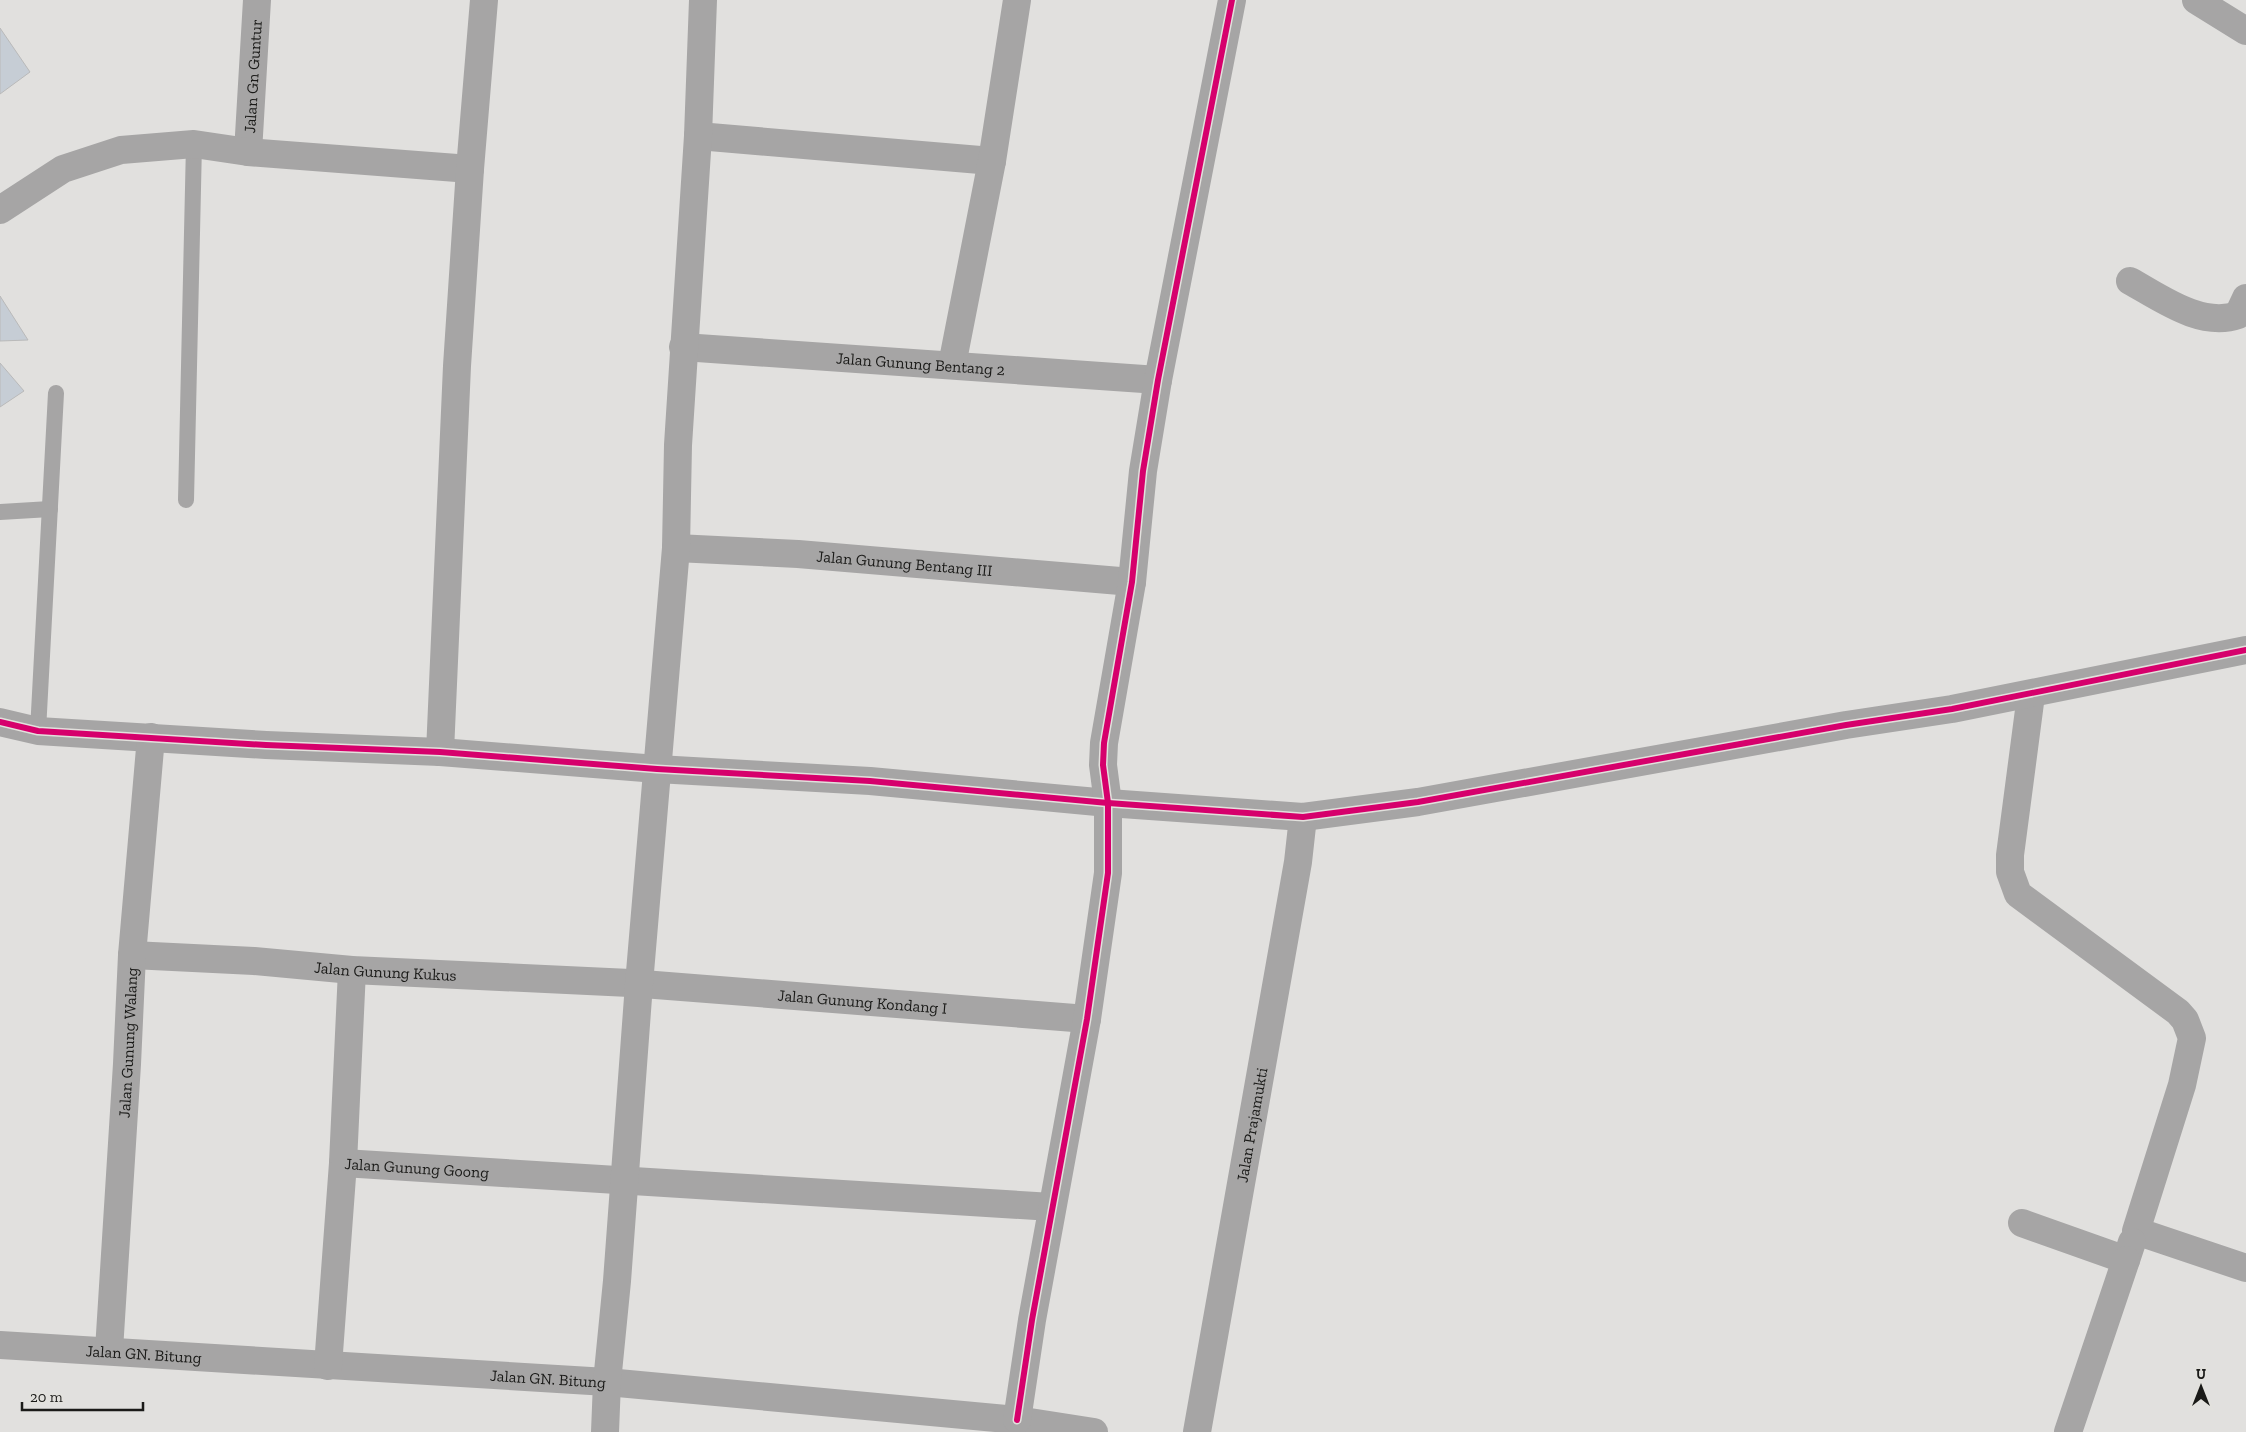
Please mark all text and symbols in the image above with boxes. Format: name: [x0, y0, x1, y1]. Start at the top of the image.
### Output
street label: Jalan Gn Guntur: [240, 18, 266, 134]
street label: Jalan Gunung Bentang 2: [835, 349, 1005, 379]
street label: Jalan Gunung Bentang III: [816, 547, 993, 580]
street label: Jalan Gunung Kukus: [313, 958, 457, 985]
street label: Jalan Gunung Walang: [115, 967, 141, 1118]
street label: Jalan Gunung Kondang I: [777, 986, 948, 1018]
street label: Jalan Prajamukti: [1232, 1065, 1272, 1184]
street label: Jalan Gunung Goong: [344, 1154, 490, 1182]
street label: Jalan GN. Bitung: [85, 1341, 202, 1367]
north arrow: [2176, 1362, 2226, 1412]
street label: Jalan GN. Bitung: [489, 1366, 607, 1392]
text: U: [2196, 1366, 2206, 1383]
scale bar: [22, 1380, 144, 1412]
text: 20 m: [30, 1388, 63, 1406]

